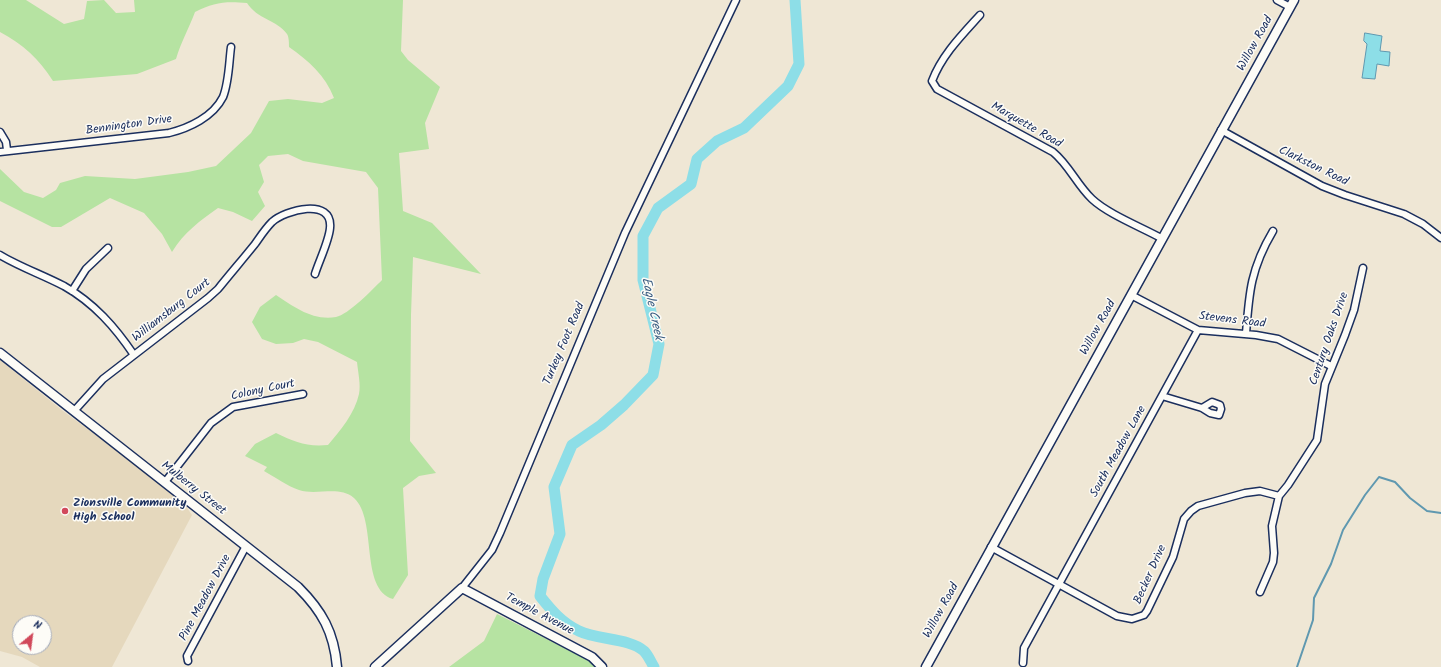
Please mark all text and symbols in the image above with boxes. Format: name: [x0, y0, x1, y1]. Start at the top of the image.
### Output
street label: Willow Road: [1235, 14, 1277, 74]
street label: Marquette Road: [988, 100, 1064, 152]
street label: Bennington Drive: [85, 113, 173, 139]
street label: Clarkston Road: [1276, 144, 1350, 190]
street label: Williamsburg Court: [130, 276, 214, 346]
water label: Eagle Creek: [637, 276, 665, 342]
street label: Century Oaks Drive: [1307, 291, 1353, 387]
street label: Willow Road: [1078, 298, 1120, 358]
street label: Turkey Foot Road: [541, 301, 589, 387]
street label: Stevens Road: [1198, 310, 1266, 332]
street label: Colony Court: [230, 377, 296, 405]
street label: South Meadow Lane: [1088, 404, 1150, 500]
street label: Mulberry Street: [158, 459, 228, 519]
place label: Zionsville Community High School: [73, 497, 186, 525]
marker: Zionsville Community High School: [60, 506, 70, 516]
street label: Becker Drive: [1132, 543, 1170, 607]
street label: Pine Meadow Drive: [177, 552, 235, 644]
street label: Willow Road: [921, 581, 963, 641]
street label: Temple Avenue: [502, 591, 576, 639]
north arrow: [12, 615, 52, 655]
text: N: [30, 616, 45, 635]

